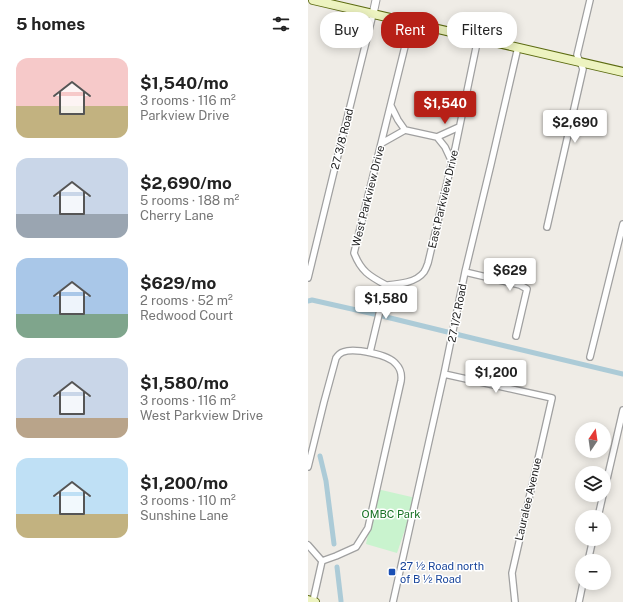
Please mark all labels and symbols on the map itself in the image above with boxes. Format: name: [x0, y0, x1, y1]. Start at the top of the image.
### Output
pin: $1,540: [412, 91, 478, 125]
street label: 27 3/8 Road: [329, 107, 355, 171]
pin: $2,690: [542, 110, 608, 144]
street label: West Parkview Drive: [350, 144, 386, 248]
street label: East Parkview Drive: [426, 149, 460, 249]
pin: $629: [486, 258, 534, 292]
street label: 27 1/2 Road: [445, 283, 469, 343]
pin: $1,580: [353, 286, 419, 320]
pin: $1,200: [463, 360, 529, 394]
north arrow: [575, 422, 611, 458]
street label: Lauralee Avenue: [513, 456, 543, 542]
park label: OMBC Park: [362, 508, 420, 520]
place label: 27 ½ Road north of B ½ Road: [400, 560, 484, 585]
marker: 27 ½ Road north of B ½ Road: [387, 567, 397, 577]

